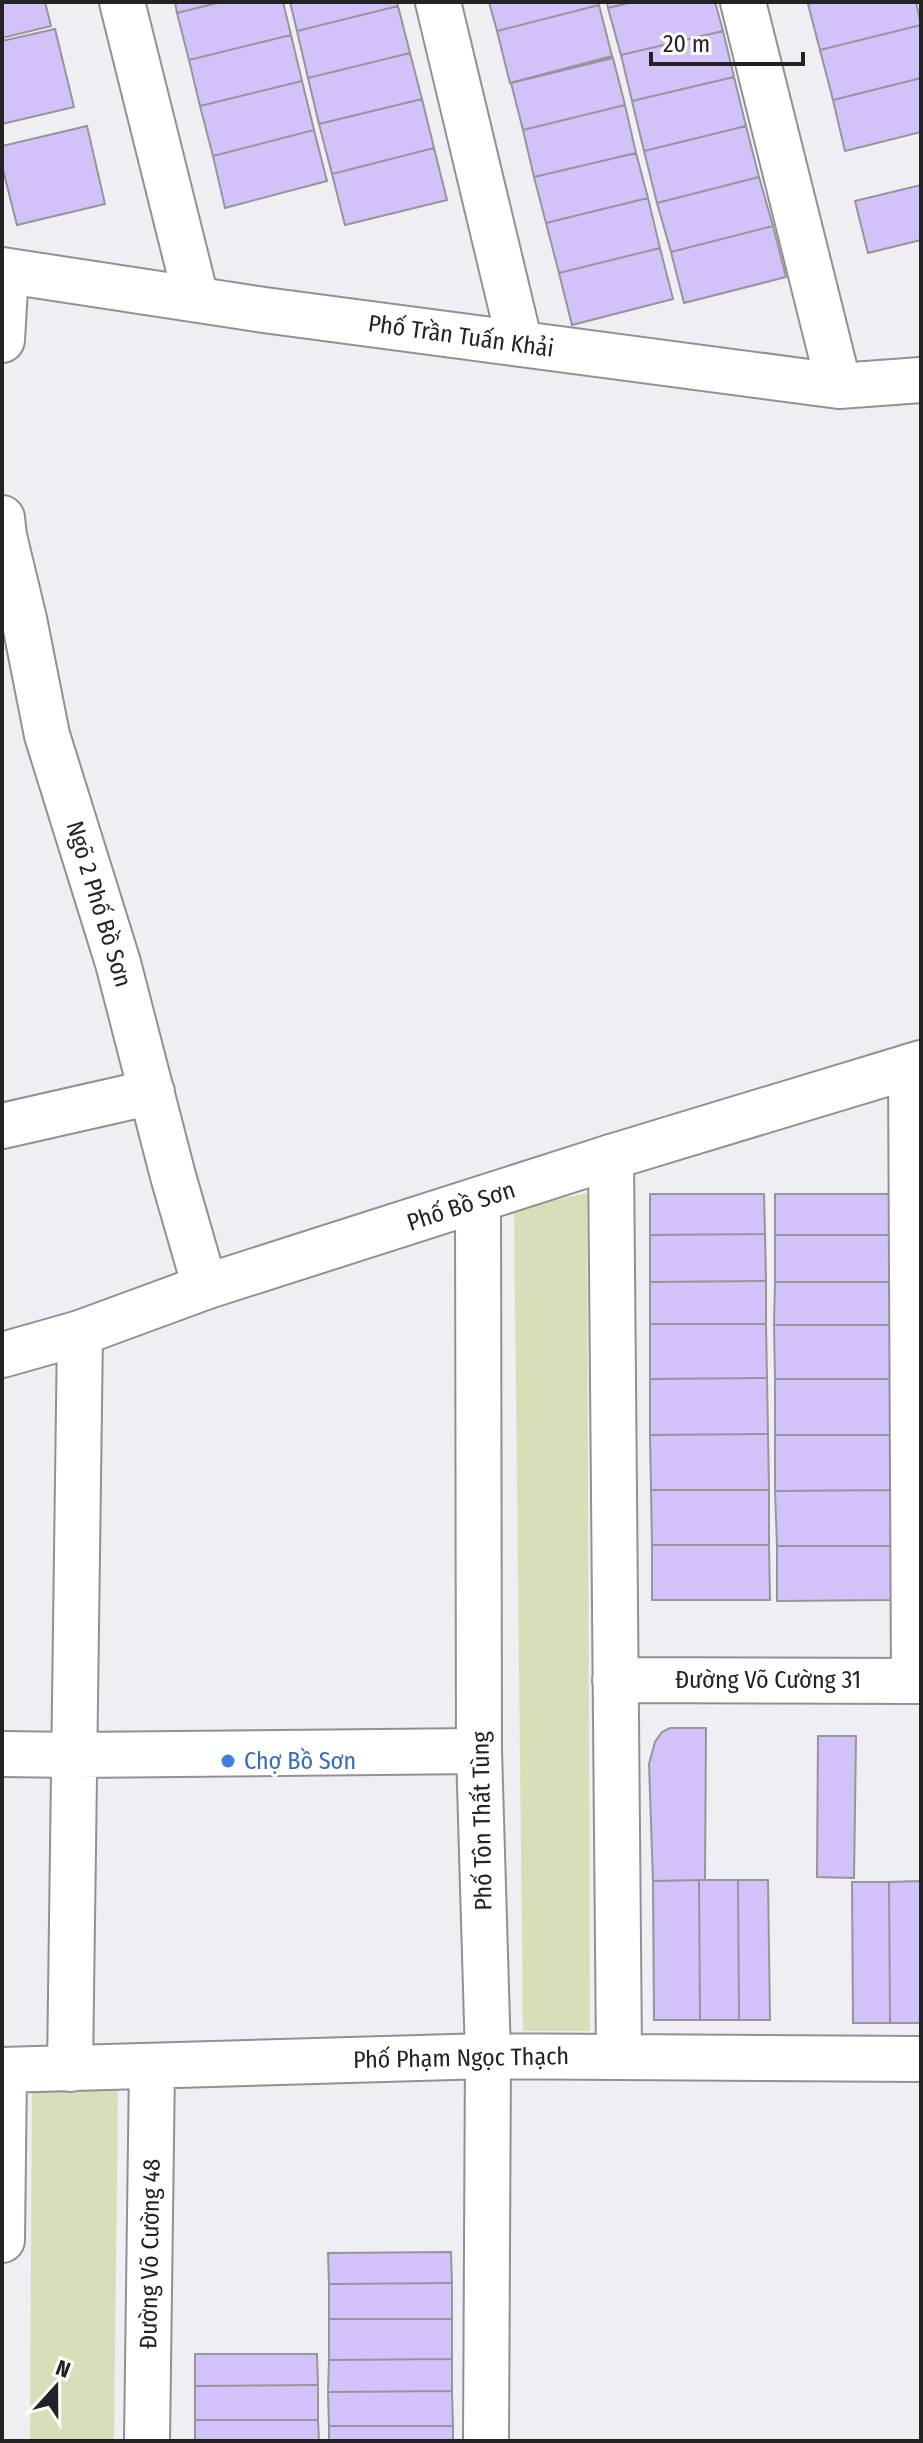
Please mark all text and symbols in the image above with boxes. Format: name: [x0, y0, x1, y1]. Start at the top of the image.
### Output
scale bar: [651, 16, 803, 66]
text: 20 m: [663, 30, 710, 58]
street label: Phố Trần Tuấn Khải: [366, 309, 556, 363]
street label: Ngõ 2 Phố Bồ Sơn: [60, 818, 138, 990]
street label: Phố Bồ Sơn: [403, 1175, 519, 1237]
street label: Đường Võ Cường 31: [675, 1666, 861, 1694]
street label: Phố Tôn Thất Tùng: [466, 1730, 498, 1911]
place label: Chợ Bồ Sơn: [244, 1747, 356, 1775]
marker: Chợ Bồ Sơn: [219, 1752, 237, 1770]
street label: Phố Phạm Ngọc Thạch: [353, 2042, 569, 2074]
street label: Đường Võ Cường 48: [134, 2159, 166, 2349]
north arrow: [16, 2347, 96, 2427]
text: N: [52, 2354, 74, 2384]

